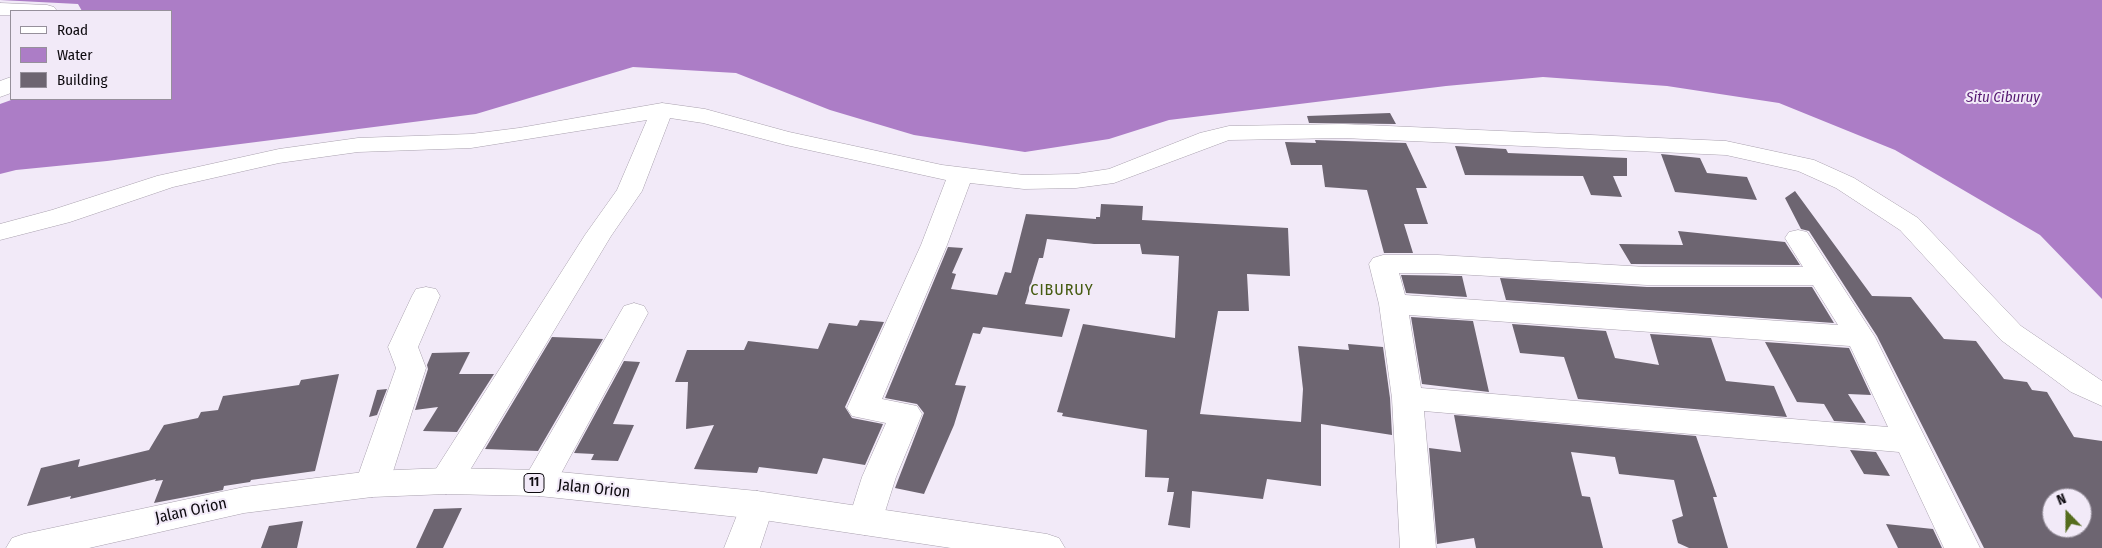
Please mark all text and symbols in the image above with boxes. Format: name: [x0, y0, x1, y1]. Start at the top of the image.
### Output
legend: [10, 10, 172, 100]
text: Road: [57, 21, 88, 39]
text: Water: [57, 46, 92, 64]
text: Building: [57, 71, 108, 89]
water label: Situ Ciburuy: [1966, 89, 2040, 107]
district label: CIBURUY: [1029, 281, 1095, 301]
road number: 11: [524, 473, 544, 492]
street label: Jalan Orion: [557, 476, 631, 502]
north arrow: [2042, 488, 2092, 538]
text: N: [2054, 490, 2069, 509]
street label: Jalan Orion: [153, 494, 229, 528]

